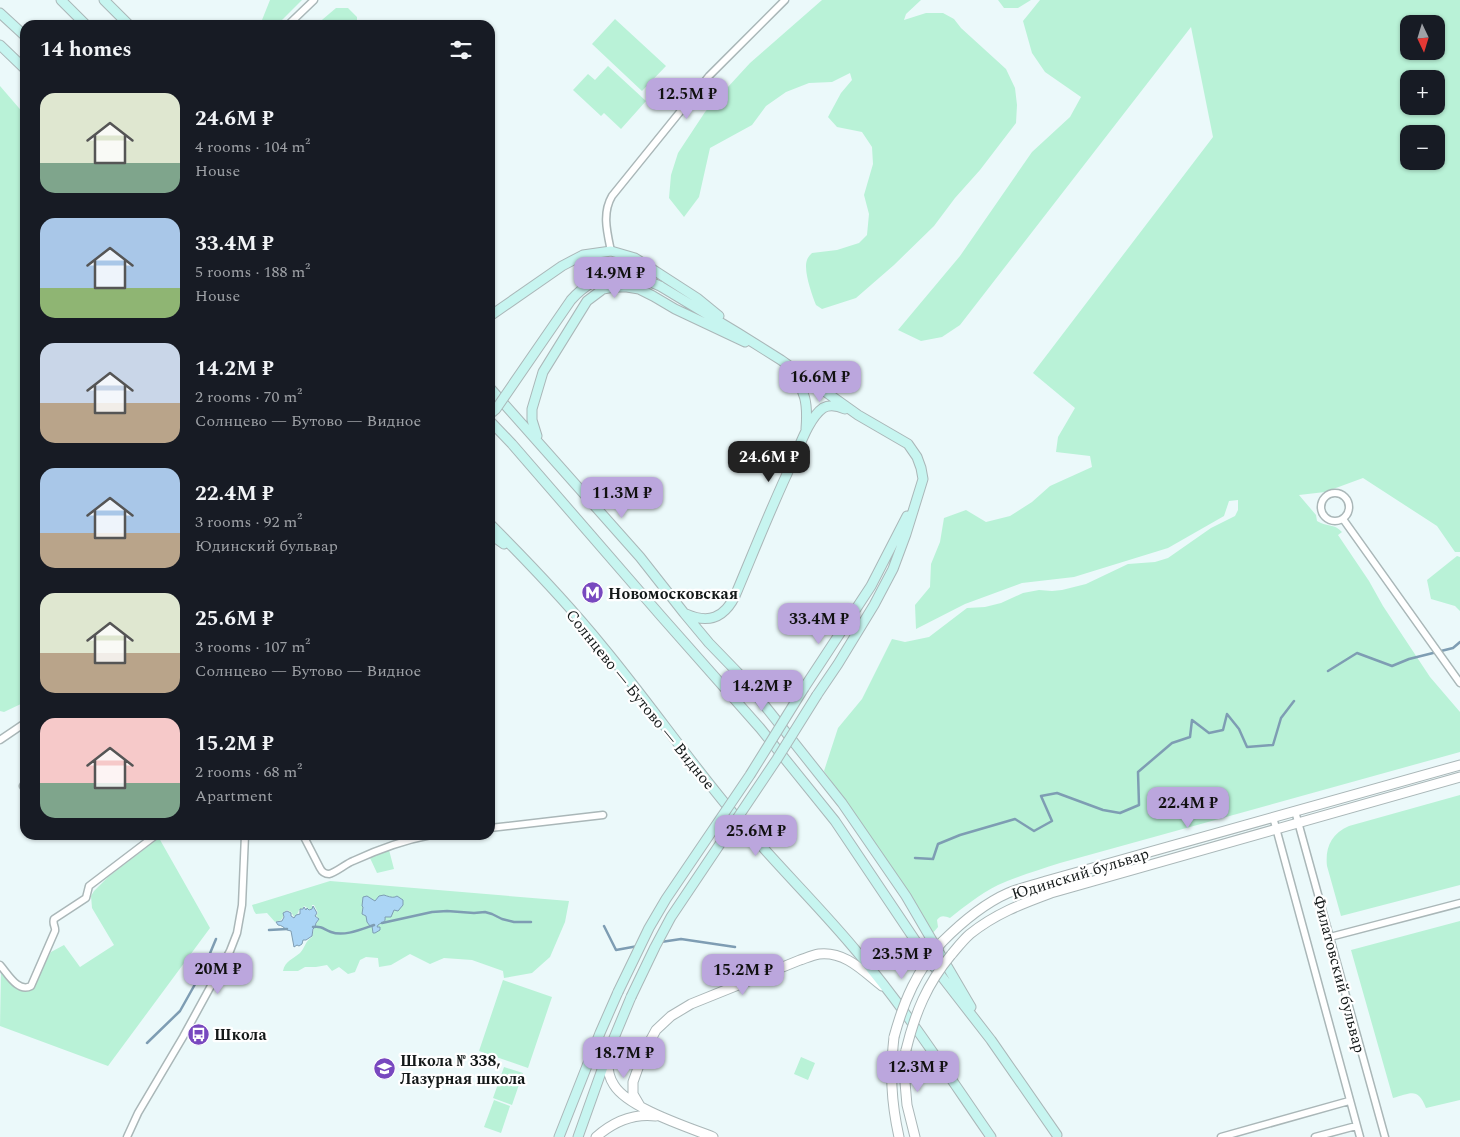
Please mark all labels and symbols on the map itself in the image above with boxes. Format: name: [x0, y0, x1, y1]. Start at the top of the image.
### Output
north arrow: [1400, 15, 1445, 60]
pin: 12.5M ₽: [641, 78, 733, 120]
pin: 14.9M ₽: [569, 256, 661, 299]
pin: 16.6M ₽: [774, 360, 866, 403]
pin: 24.6M ₽: [723, 440, 815, 483]
pin: 11.3M ₽: [576, 476, 668, 519]
metro station icon: Новомосковская: [580, 581, 604, 605]
place label: Новомосковская: [608, 582, 738, 606]
pin: 33.4M ₽: [773, 602, 865, 645]
street label: Солнцево — Бутово — Видное: [560, 604, 721, 795]
pin: 14.2M ₽: [716, 670, 808, 712]
pin: 22.4M ₽: [1142, 786, 1234, 829]
pin: 25.6M ₽: [710, 814, 802, 857]
street label: Юдинский бульвар: [1008, 842, 1152, 906]
street label: Филатовский бульвар: [1306, 893, 1372, 1056]
pin: 23.5M ₽: [856, 938, 948, 980]
pin: 20M ₽: [183, 952, 253, 995]
pin: 15.2M ₽: [697, 954, 789, 996]
bus stop icon: Школа: [186, 1022, 210, 1046]
place label: Школа: [214, 1023, 267, 1047]
pin: 18.7M ₽: [578, 1036, 670, 1079]
place label: Школа № 338, Лазурная школа: [400, 1049, 526, 1091]
pin: 12.3M ₽: [872, 1050, 964, 1093]
school or university icon: Школа № 338, Лазурная школа: [372, 1057, 396, 1081]

